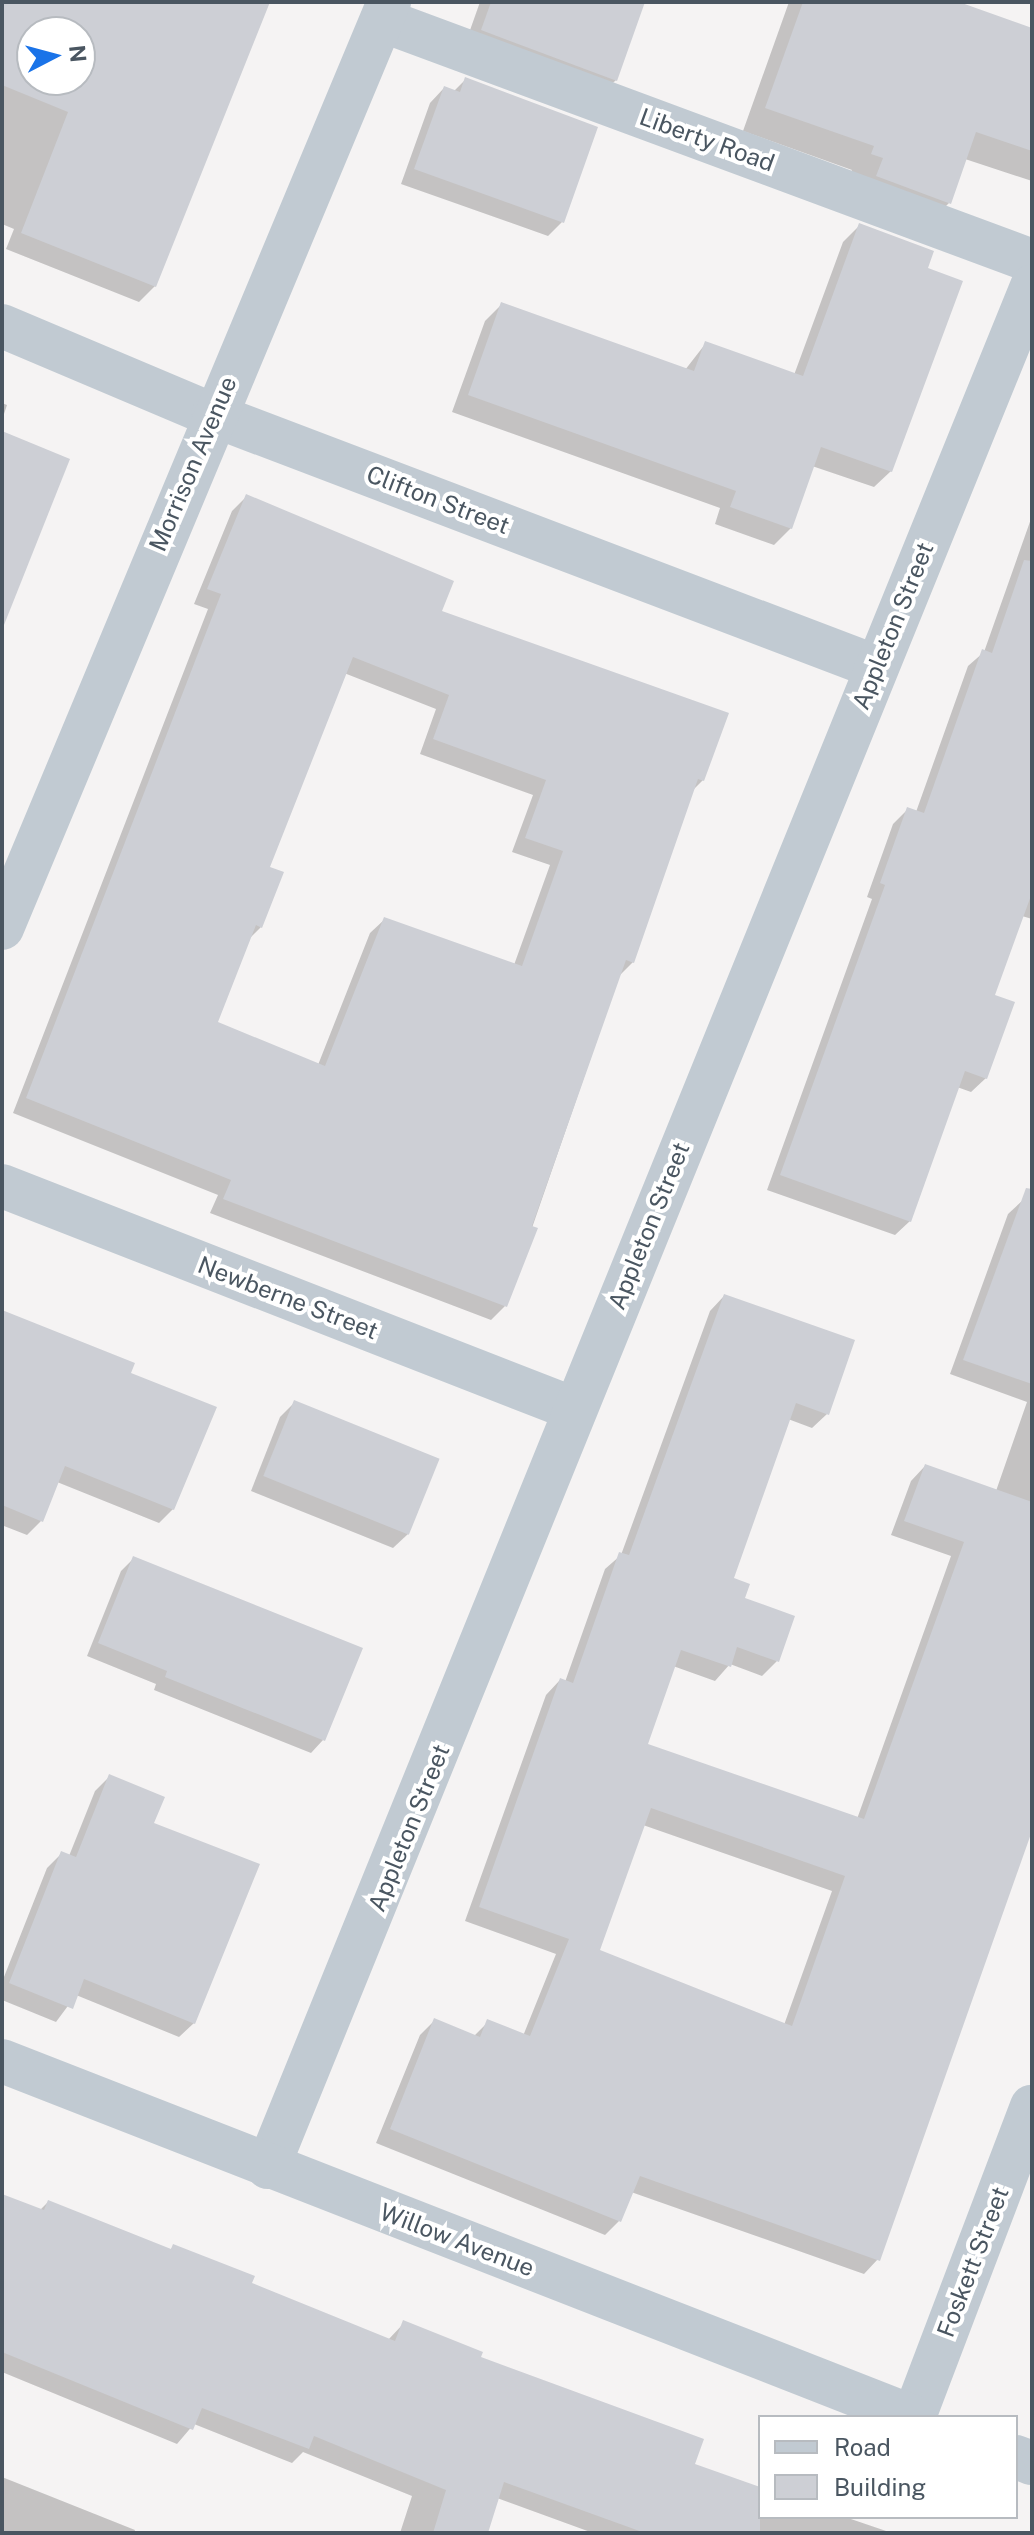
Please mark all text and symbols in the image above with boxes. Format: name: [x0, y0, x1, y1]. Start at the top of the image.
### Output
north arrow: [16, 16, 96, 96]
text: N: [64, 44, 92, 64]
street label: Liberty Road: [635, 102, 779, 178]
street label: Morrison Avenue: [143, 372, 243, 556]
street label: Clifton Street: [362, 460, 514, 540]
street label: Appleton Street: [846, 538, 940, 714]
street label: Appleton Street: [602, 1138, 696, 1314]
street label: Newberne Street: [194, 1250, 382, 1346]
street label: Appleton Street: [362, 1740, 456, 1916]
street label: Foskett Street: [931, 2183, 1015, 2341]
street label: Willow Avenue: [376, 2197, 538, 2283]
legend: [758, 2415, 1018, 2519]
text: Road: [834, 2433, 891, 2461]
text: Building: [834, 2473, 926, 2501]

